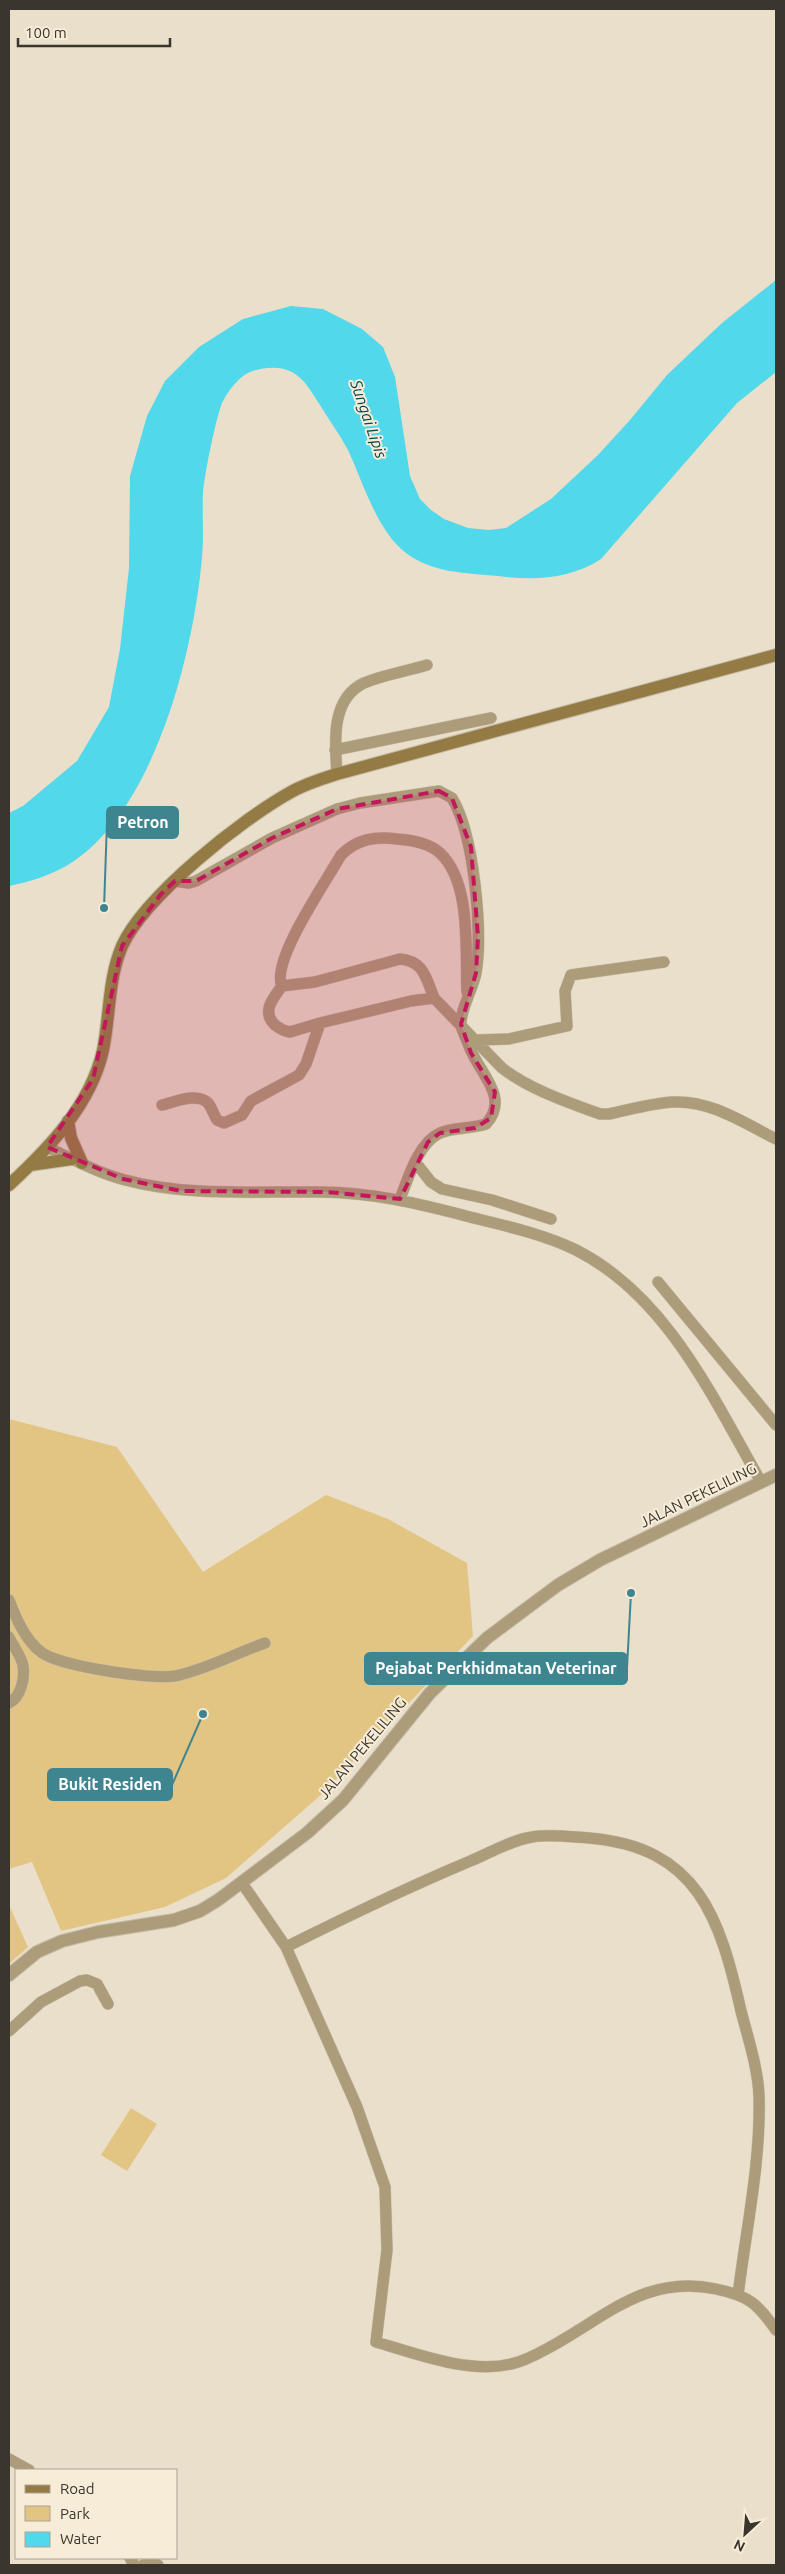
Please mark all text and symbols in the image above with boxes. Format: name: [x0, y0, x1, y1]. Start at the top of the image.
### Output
scale bar: [18, 15, 170, 47]
text: 100 m: [25, 24, 67, 41]
water label: Sungai Lipis: [347, 376, 391, 461]
callout: Petron: [107, 807, 178, 838]
text: Petron: [117, 813, 169, 831]
street label: JALAN PEKELILING: [637, 1459, 759, 1531]
callout: Pejabat Perkhidmatan Veterinar: [365, 1653, 627, 1684]
text: Pejabat Perkhidmatan Veterinar: [375, 1659, 617, 1677]
street label: JALAN PEKELILING: [314, 1694, 410, 1802]
callout: Bukit Residen: [48, 1769, 172, 1800]
text: Bukit Residen: [58, 1775, 162, 1793]
legend: [15, 2469, 178, 2559]
text: Road: [60, 2480, 95, 2497]
text: Park: [60, 2505, 90, 2522]
north arrow: [720, 2509, 770, 2559]
text: Water: [60, 2530, 101, 2547]
text: N: [731, 2536, 748, 2555]

